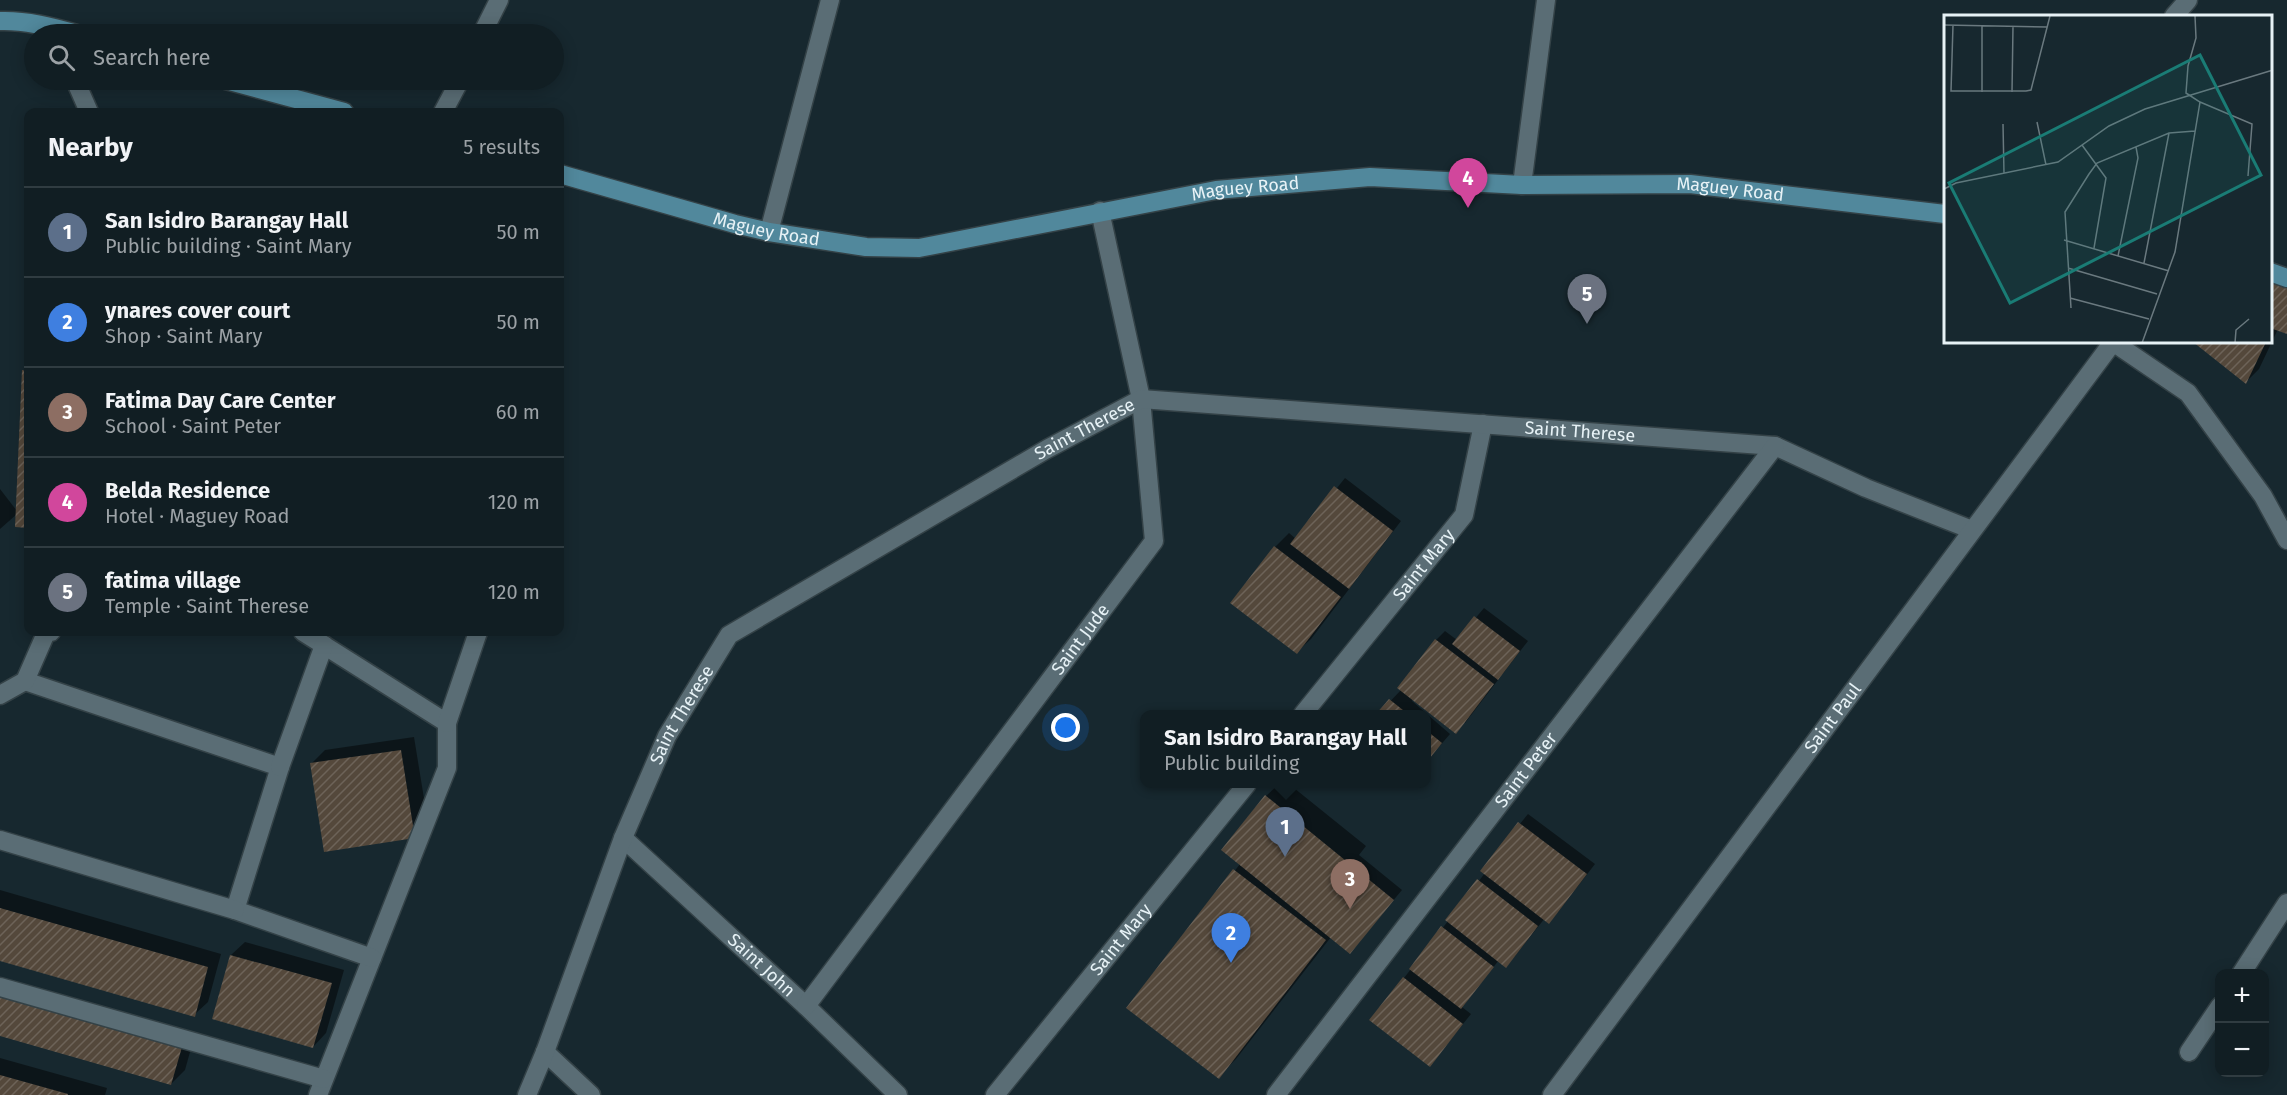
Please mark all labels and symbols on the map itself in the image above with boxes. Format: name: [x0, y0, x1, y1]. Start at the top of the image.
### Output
inset map: [1944, 15, 2272, 344]
pin: 4: [1448, 158, 1488, 208]
street label: Maguey Road: [1190, 172, 1300, 206]
street label: Maguey Road: [1676, 173, 1785, 206]
street label: Maguey Road: [711, 207, 821, 251]
pin: 5: [1568, 274, 1606, 324]
street label: Saint Therese: [1030, 393, 1139, 465]
street label: Saint Therese: [1524, 416, 1636, 447]
street label: Saint Mary: [1388, 524, 1459, 605]
street label: Saint Jude: [1047, 599, 1114, 679]
street label: Saint Therese: [645, 661, 719, 768]
street label: Saint Paul: [1800, 679, 1866, 757]
your location: [1051, 713, 1080, 742]
street label: Saint Peter: [1490, 728, 1562, 812]
pin: 1: [1266, 808, 1304, 857]
pin: 3: [1330, 860, 1370, 909]
street label: Saint Mary: [1085, 899, 1157, 980]
pin: 2: [1212, 914, 1250, 963]
street label: Saint John: [723, 929, 800, 1002]

